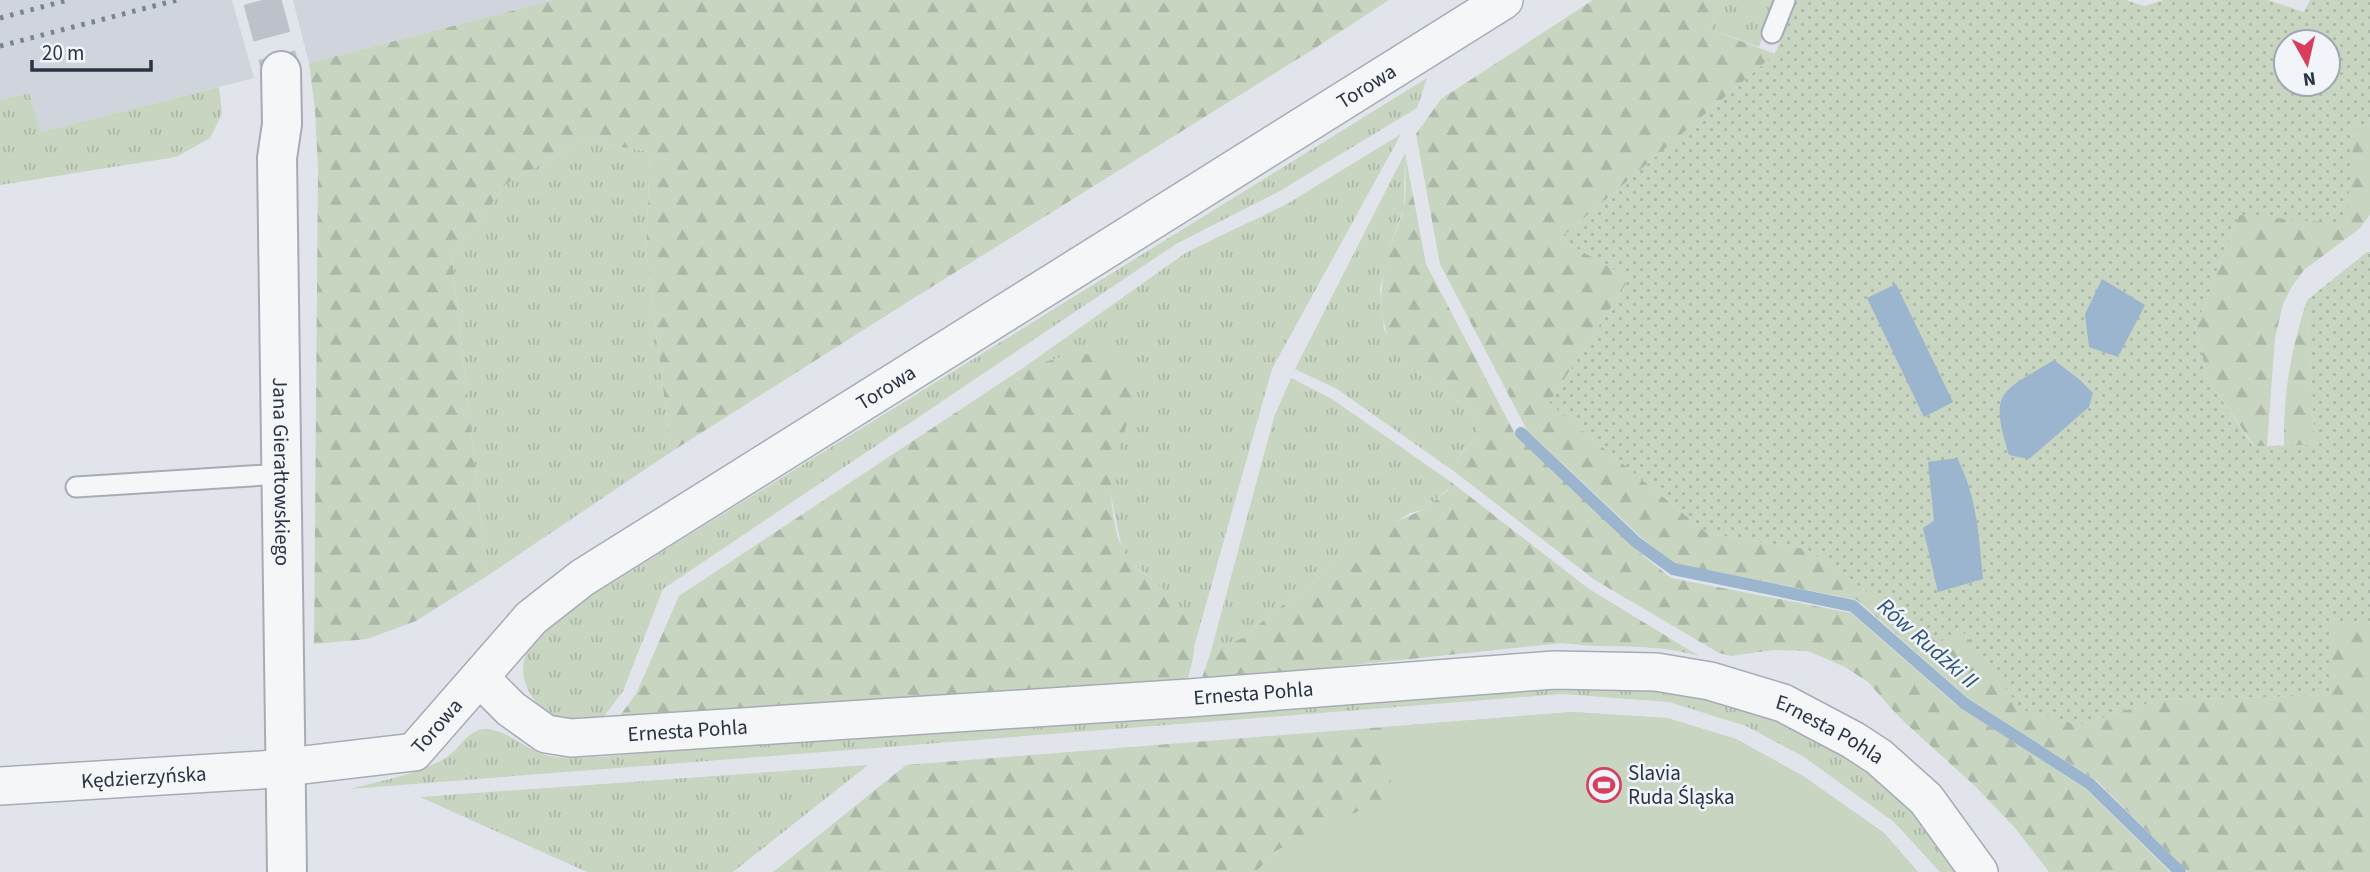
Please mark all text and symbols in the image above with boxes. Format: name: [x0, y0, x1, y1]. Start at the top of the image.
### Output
scale bar: [32, 28, 150, 72]
north arrow: [2272, 28, 2342, 98]
text: 20 m: [42, 38, 84, 68]
street label: Torowa: [1331, 56, 1402, 116]
text: N: [2301, 64, 2317, 93]
street label: Torowa: [850, 357, 922, 417]
street label: Jana Gierałtowskiego: [265, 377, 298, 566]
water label: Rów Rudzki II: [1870, 590, 1985, 697]
street label: Ernesta Pohla: [1192, 674, 1314, 713]
street label: Ernesta Pohla: [1772, 687, 1890, 771]
street label: Torowa: [404, 692, 469, 760]
street label: Ernesta Pohla: [627, 712, 749, 749]
street label: Kędzierzyńska: [80, 758, 207, 796]
place label: Slavia Ruda Śląska: [1628, 758, 1735, 812]
sports icon: Slavia Ruda Śląska: [1585, 766, 1623, 804]

